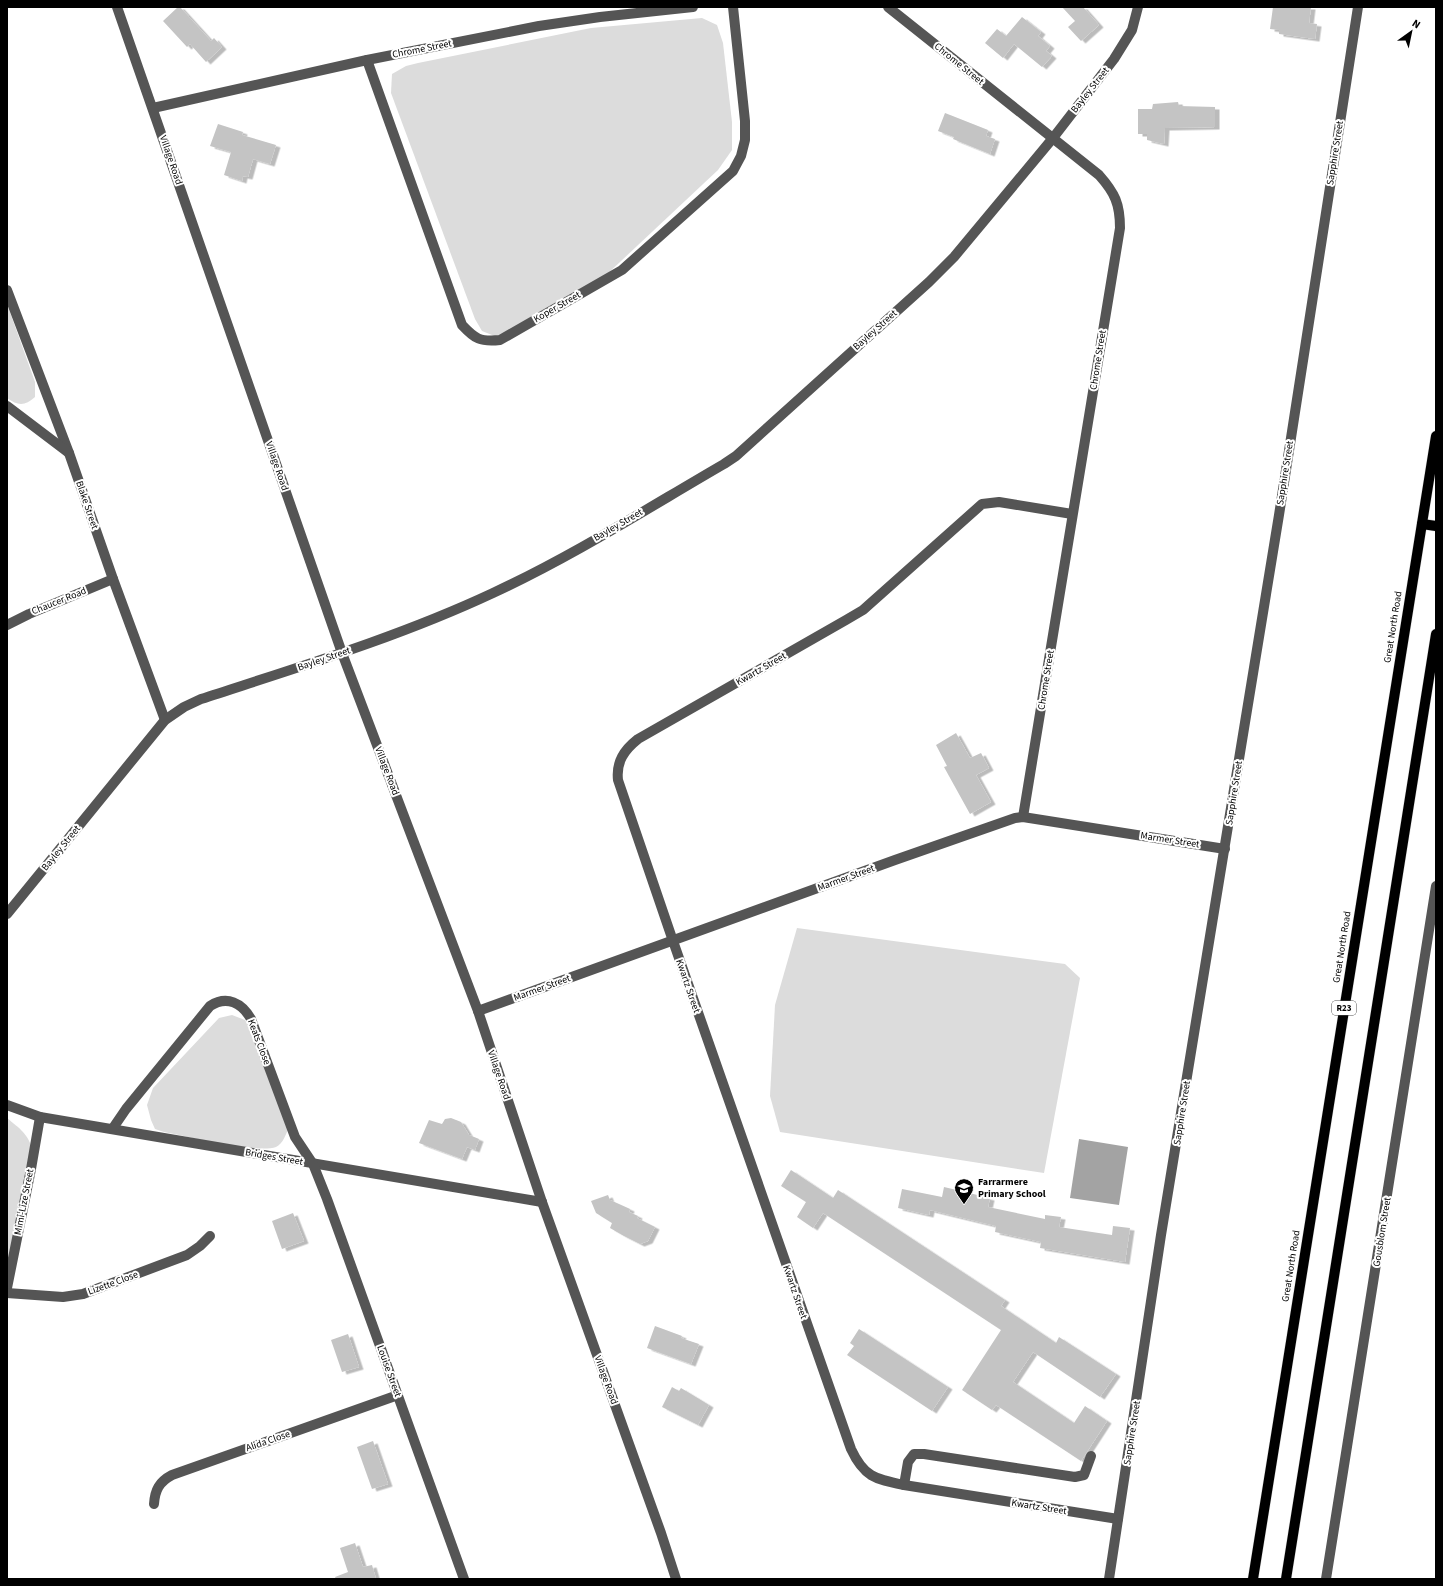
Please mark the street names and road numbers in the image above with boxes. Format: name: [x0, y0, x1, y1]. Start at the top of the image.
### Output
street label: Chrome Street: [391, 36, 454, 62]
street label: Chrome Street: [931, 40, 987, 89]
street label: Bayley Street: [1068, 64, 1113, 116]
street label: Sapphire Street: [1323, 119, 1347, 186]
street label: Village Road: [156, 134, 186, 186]
street label: Koper Street: [531, 288, 584, 326]
street label: Bayley Street: [850, 306, 901, 354]
street label: Chrome Street: [1086, 329, 1110, 391]
street label: Sapphire Street: [1273, 439, 1297, 506]
street label: Village Road: [262, 440, 292, 492]
street label: Blake Street: [72, 479, 102, 532]
street label: Bayley Street: [591, 505, 646, 545]
street label: Chaucer Road: [30, 584, 88, 618]
street label: Great North Road: [1380, 590, 1406, 664]
street label: Bayley Street: [296, 643, 353, 675]
street label: Kwartz Street: [733, 649, 789, 689]
street label: Chrome Street: [1034, 649, 1058, 711]
street label: Village Road: [371, 745, 403, 797]
street label: Sapphire Street: [1222, 759, 1246, 826]
street label: Bayley Street: [38, 822, 84, 874]
street label: Marmer Street: [1139, 828, 1201, 852]
street label: Marmer Street: [816, 861, 877, 895]
street label: Great North Road: [1329, 910, 1355, 984]
street label: Kwartz Street: [672, 957, 704, 1015]
street label: Marmer Street: [512, 971, 573, 1005]
road number: R23: [1332, 1001, 1356, 1015]
street label: Keats Close: [244, 1017, 274, 1067]
street label: Village Road: [484, 1049, 514, 1101]
street label: Sapphire Street: [1170, 1079, 1194, 1146]
street label: Bridges Street: [244, 1145, 305, 1169]
street label: Mimi-Lize Street: [11, 1167, 37, 1236]
street label: Gousblom Street: [1370, 1196, 1394, 1268]
street label: Great North Road: [1278, 1229, 1304, 1303]
street label: Kwartz Street: [779, 1263, 811, 1321]
street label: Lizette Close: [86, 1267, 140, 1299]
street label: Louise Street: [373, 1343, 405, 1399]
street label: Village Road: [591, 1354, 621, 1406]
street label: Sapphire Street: [1120, 1399, 1144, 1466]
street label: Alida Close: [244, 1427, 292, 1455]
street label: Kwartz Street: [1010, 1496, 1068, 1518]

